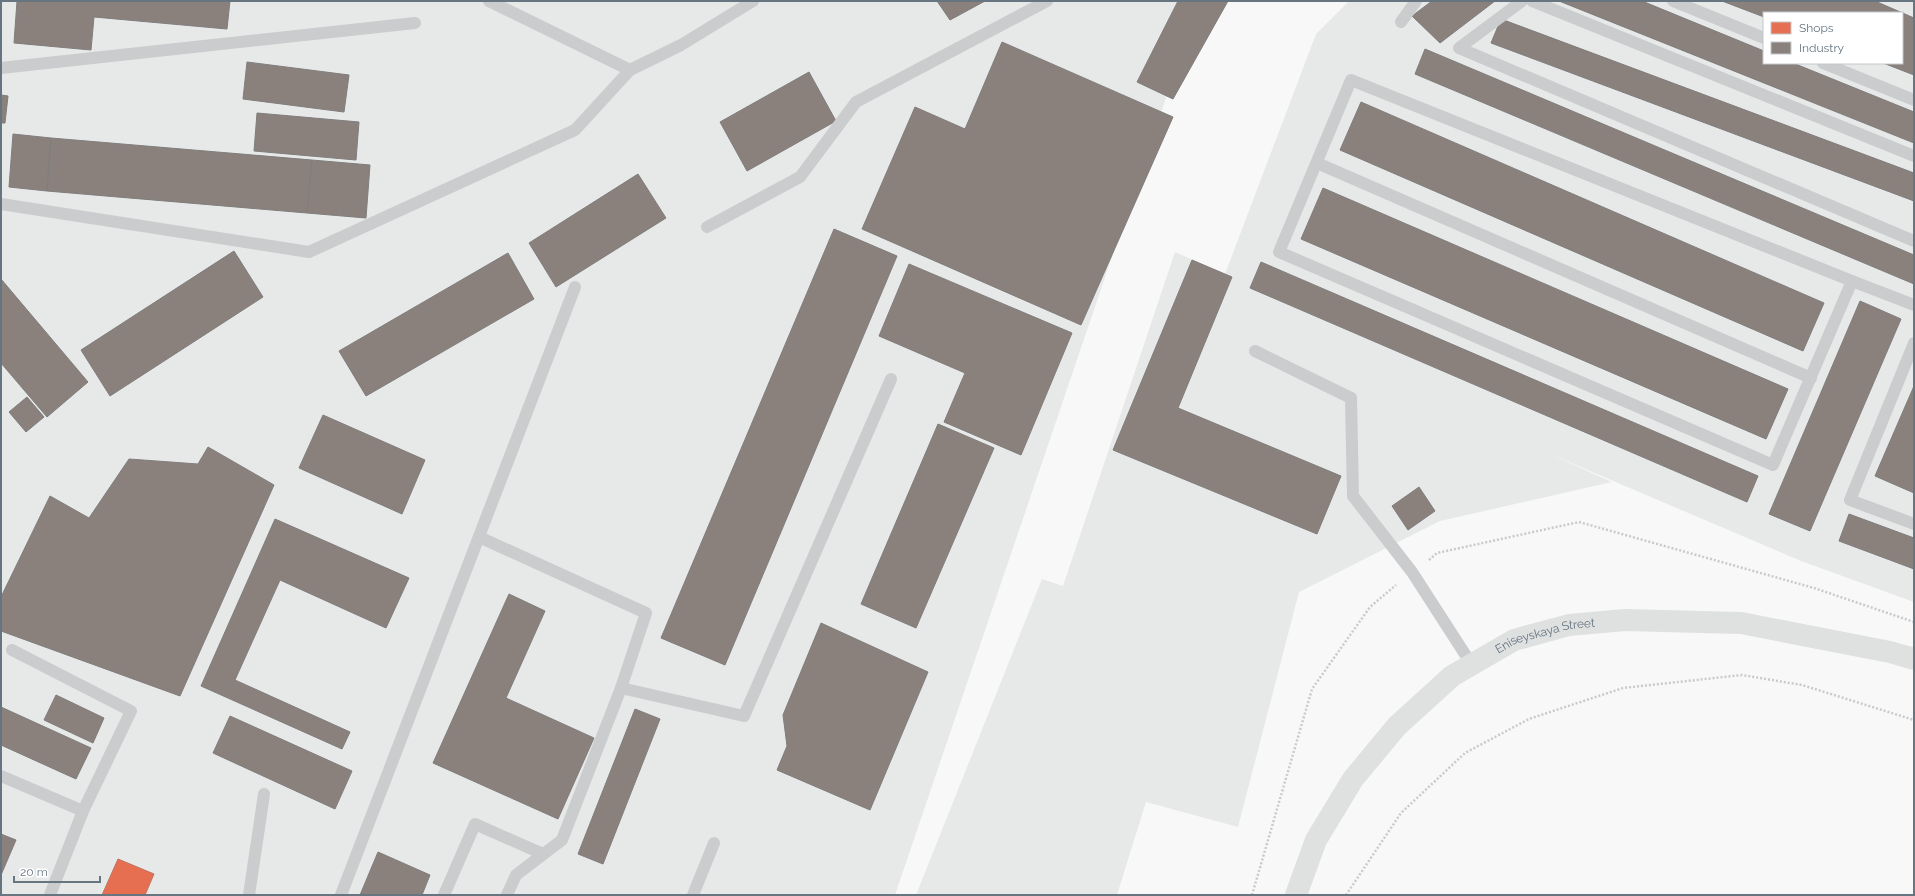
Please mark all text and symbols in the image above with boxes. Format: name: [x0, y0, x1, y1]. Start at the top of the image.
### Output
legend: [1763, 12, 1903, 64]
text: Shops: [1799, 21, 1834, 35]
text: Industry: [1799, 41, 1845, 55]
street label: Eniseyskaya Street: [1493, 616, 1596, 656]
scale bar: [14, 858, 100, 884]
text: 20 m: [20, 865, 48, 879]

